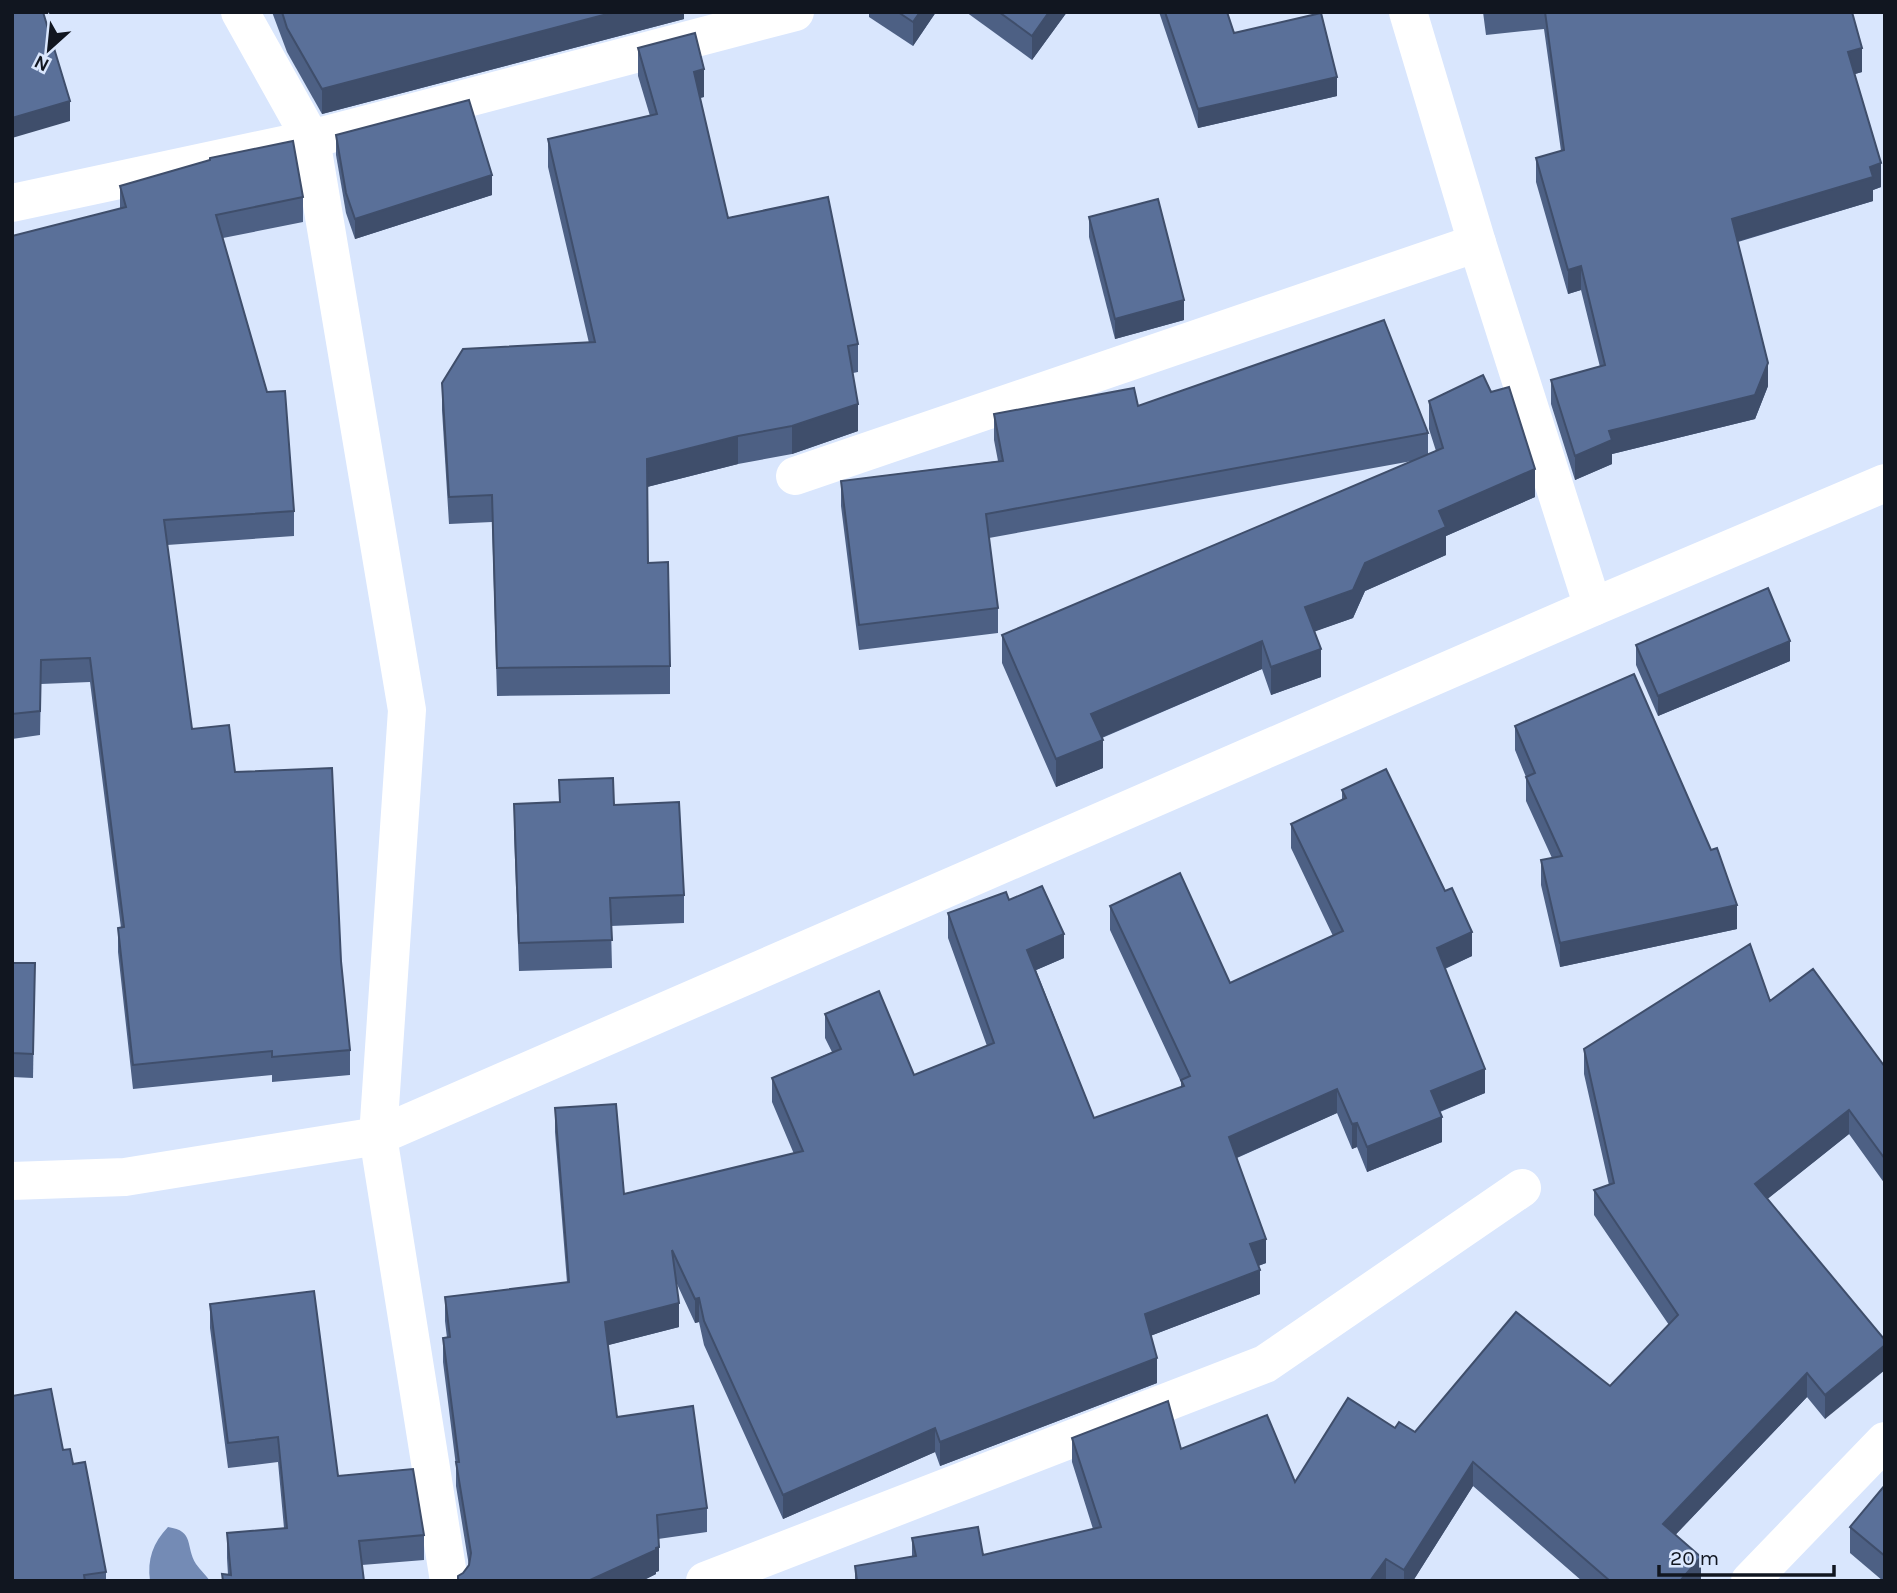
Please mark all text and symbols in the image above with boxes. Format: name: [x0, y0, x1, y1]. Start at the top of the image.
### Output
north arrow: [14, 14, 84, 84]
text: N: [31, 50, 53, 76]
scale bar: [1659, 1534, 1834, 1578]
text: 20 m: [1670, 1546, 1719, 1570]

